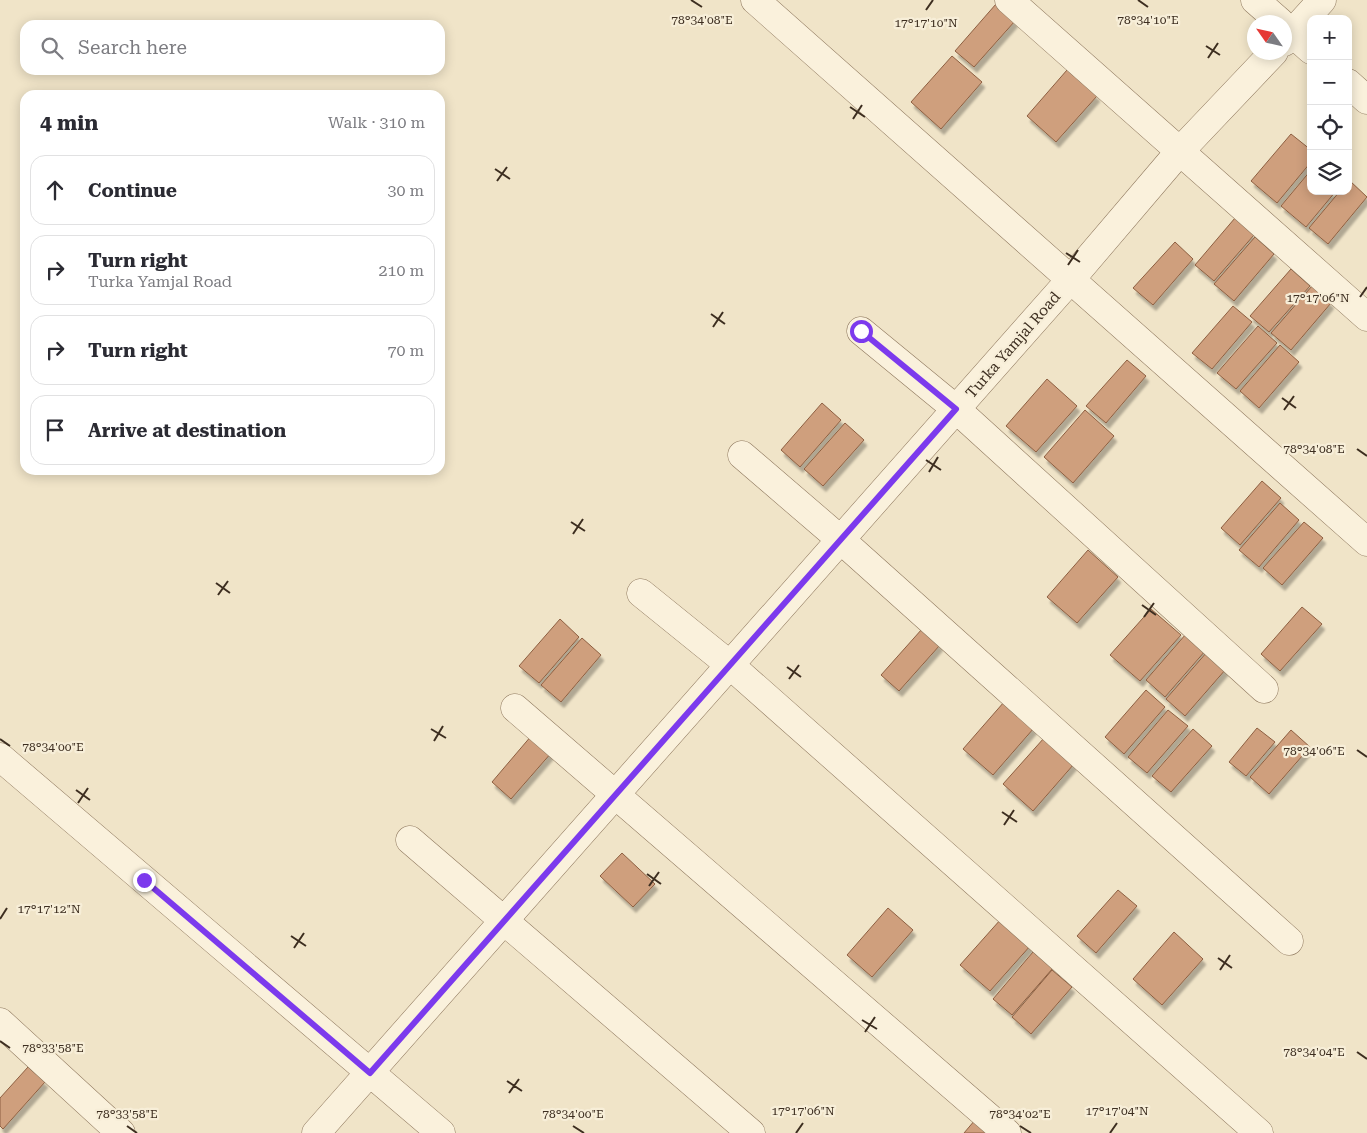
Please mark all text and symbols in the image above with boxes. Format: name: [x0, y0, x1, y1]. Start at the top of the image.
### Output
text: 78°34'08"E: [671, 13, 733, 27]
text: 78°34'10"E: [1117, 13, 1179, 27]
north arrow: [1247, 15, 1292, 60]
map controls: [1307, 15, 1352, 195]
button: +: [1307, 15, 1352, 60]
text: 17°17'10"N: [894, 16, 958, 30]
search box: [20, 20, 445, 75]
icon: search: [38, 34, 66, 62]
text: Search here: [78, 36, 187, 59]
button: −: [1307, 60, 1352, 105]
button: locate: [1307, 105, 1352, 150]
text: 4 min: [40, 111, 98, 135]
text: Walk · 310 m: [328, 113, 425, 132]
button: layers: [1307, 150, 1352, 195]
icon: ahead: [41, 176, 69, 204]
text: Continue: [88, 179, 177, 202]
text: 30 m: [387, 181, 424, 200]
text: Turn right: [88, 249, 188, 272]
icon: right: [41, 256, 69, 284]
text: 210 m: [378, 261, 424, 280]
text: Turka Yamjal Road: [88, 272, 232, 291]
street label: Turka Yamjal Road: [962, 288, 1064, 402]
text: 17°17'06"N: [1286, 291, 1350, 305]
route start: [850, 320, 873, 343]
icon: right: [41, 336, 69, 364]
text: Turn right: [88, 339, 188, 362]
text: 70 m: [387, 341, 424, 360]
icon: arrive: [41, 416, 69, 444]
text: Arrive at destination: [88, 419, 286, 442]
text: 78°34'08"E: [1283, 442, 1345, 456]
text: 78°34'00"E: [22, 740, 84, 754]
text: 78°34'06"E: [1283, 744, 1345, 758]
route end: [133, 869, 156, 892]
text: 17°17'12"N: [17, 902, 81, 916]
text: 78°33'58"E: [22, 1041, 84, 1055]
text: 78°34'04"E: [1283, 1045, 1345, 1059]
text: 17°17'06"N: [771, 1104, 835, 1118]
text: 17°17'04"N: [1085, 1104, 1149, 1118]
text: 78°33'58"E: [96, 1107, 158, 1121]
text: 78°34'00"E: [542, 1107, 604, 1121]
text: 78°34'02"E: [989, 1107, 1051, 1121]

